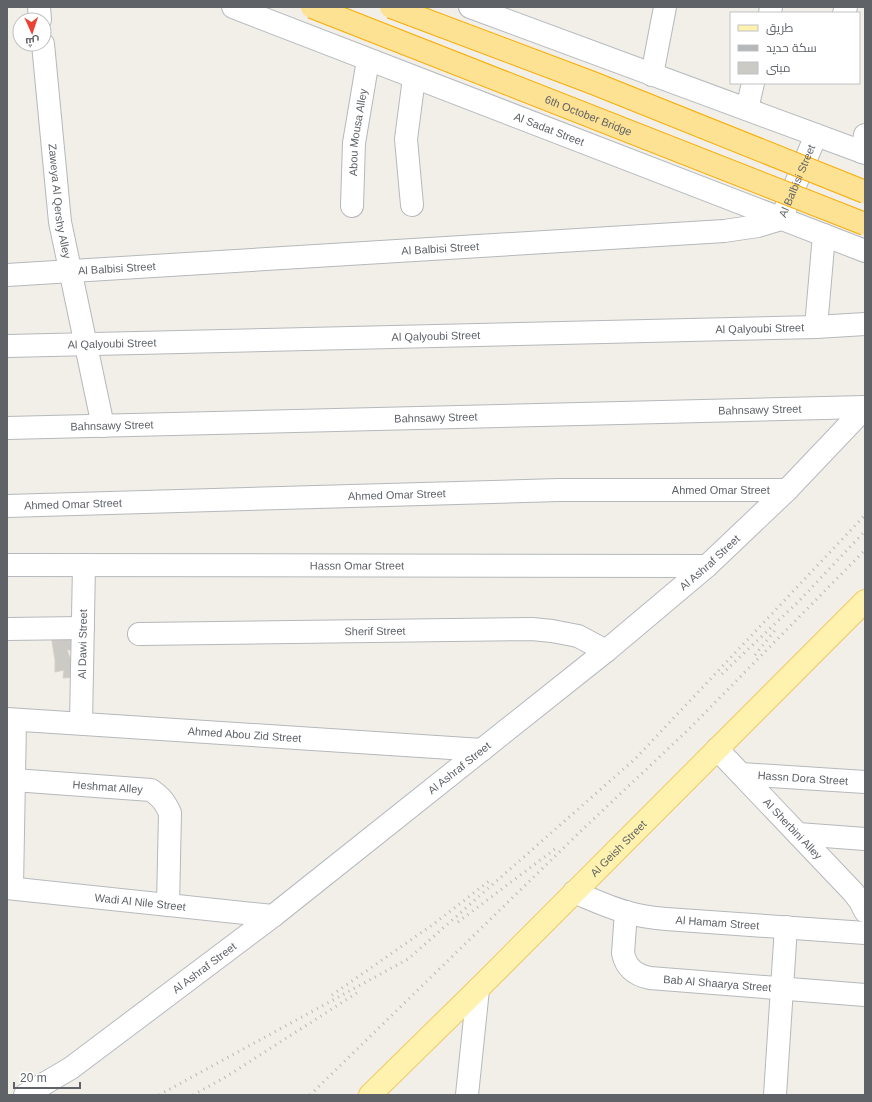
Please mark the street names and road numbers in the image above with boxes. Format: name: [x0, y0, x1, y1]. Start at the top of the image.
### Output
street label: Abou Mousa Alley: [347, 87, 369, 176]
street label: 6th October Bridge: [543, 93, 634, 138]
street label: Al Sadat Street: [513, 110, 586, 148]
street label: Zaweya Al Qershy Alley: [47, 143, 74, 260]
street label: Al Balbisi Street: [776, 143, 817, 219]
street label: Al Balbisi Street: [401, 240, 479, 257]
street label: Al Balbisi Street: [78, 260, 156, 277]
street label: Al Qalyoubi Street: [715, 321, 804, 335]
street label: Al Qalyoubi Street: [391, 329, 480, 343]
street label: Al Qalyoubi Street: [67, 336, 156, 351]
street label: Bahnsawy Street: [718, 403, 802, 417]
street label: Bahnsawy Street: [394, 410, 478, 425]
street label: Bahnsawy Street: [70, 418, 154, 432]
street label: Ahmed Omar Street: [672, 484, 770, 496]
street label: Ahmed Omar Street: [348, 487, 446, 502]
street label: Ahmed Omar Street: [24, 497, 122, 512]
street label: Al Ashraf Street: [677, 532, 742, 592]
street label: Hassn Omar Street: [310, 559, 404, 572]
street label: Al Dawi Street: [76, 609, 89, 679]
street label: Sherif Street: [344, 625, 406, 637]
street label: Ahmed Abou Zid Street: [187, 725, 302, 744]
street label: Al Ashraf Street: [425, 739, 493, 796]
street label: Hassn Dora Street: [757, 769, 848, 787]
street label: Heshmat Alley: [72, 778, 144, 795]
street label: Al Sherbini Alley: [761, 796, 825, 862]
street label: Al Geish Street: [588, 818, 649, 879]
street label: Wadi Al Nile Street: [94, 891, 186, 913]
street label: Al Hamam Street: [675, 914, 760, 932]
street label: Al Ashraf Street: [170, 940, 238, 996]
street label: Bab Al Shaarya Street: [663, 973, 772, 994]

